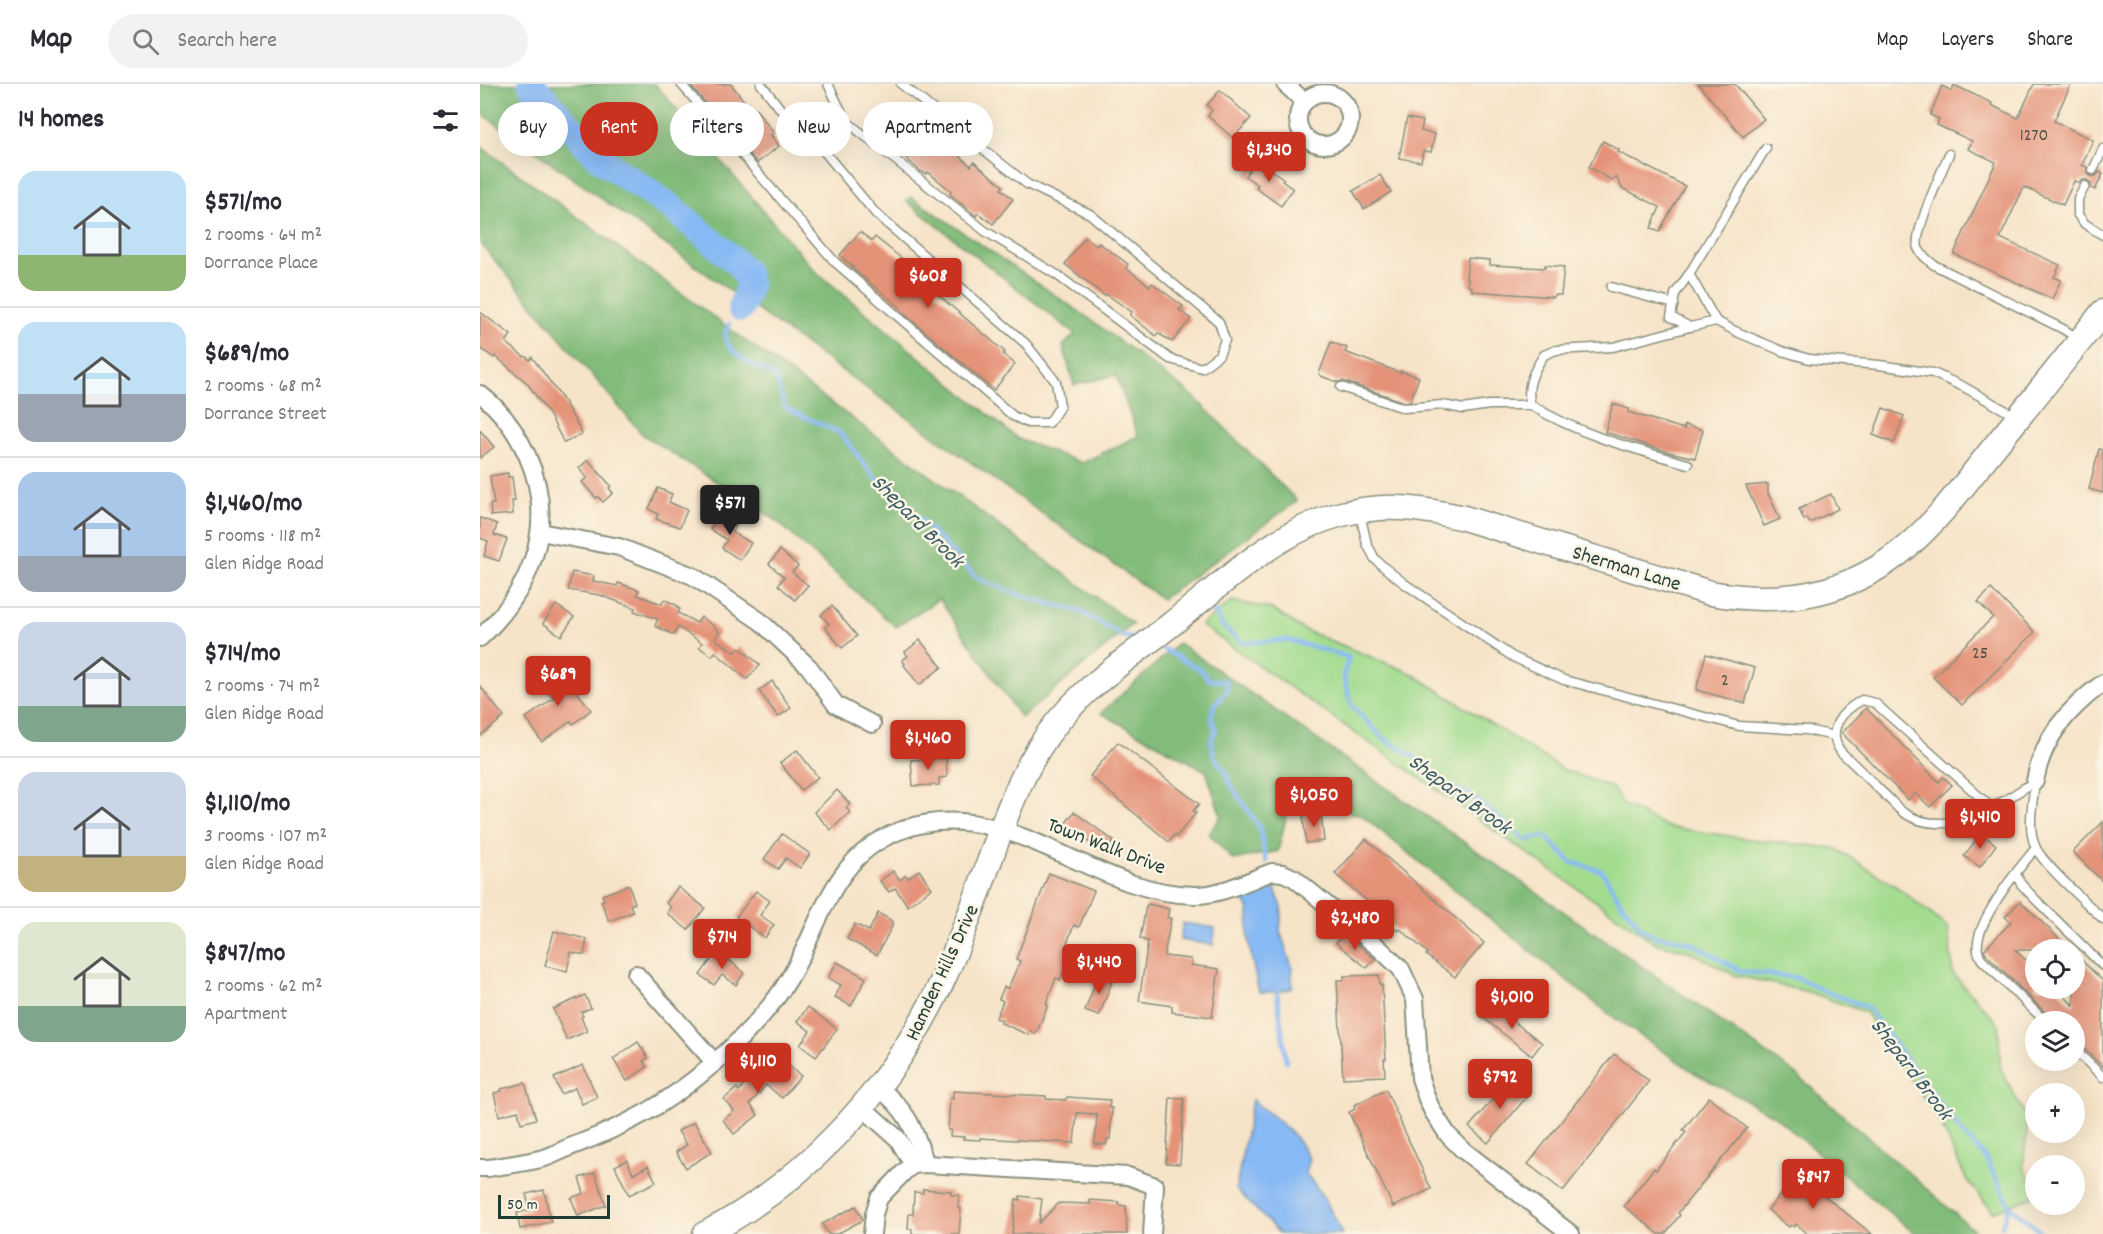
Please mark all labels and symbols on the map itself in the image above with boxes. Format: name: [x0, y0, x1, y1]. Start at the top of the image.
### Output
house number: 1270: [2020, 124, 2048, 149]
pin: $1,340: [1220, 132, 1318, 183]
pin: $608: [892, 258, 964, 309]
water label: Shepard Brook: [863, 469, 972, 577]
pin: $571: [694, 485, 766, 536]
street label: Sherman Lane: [1568, 539, 1684, 601]
house number: 25: [1972, 642, 1988, 667]
pin: $689: [522, 656, 594, 707]
house number: 2: [1721, 669, 1729, 694]
pin: $1,460: [879, 720, 977, 771]
water label: Shepard Brook: [1401, 748, 1518, 845]
pin: $1,050: [1265, 777, 1363, 828]
pin: $1,410: [1931, 799, 2029, 850]
street label: Town Walk Drive: [1042, 811, 1170, 884]
street label: Hamden Hills Drive: [899, 900, 988, 1046]
pin: $2,480: [1306, 900, 1404, 951]
pin: $714: [686, 919, 758, 970]
pin: $1,440: [1050, 944, 1148, 995]
pin: $1,010: [1463, 979, 1561, 1030]
water label: Shepard Brook: [1862, 1013, 1960, 1129]
pin: $1,110: [709, 1043, 807, 1094]
pin: $792: [1464, 1059, 1536, 1110]
pin: $847: [1777, 1159, 1849, 1210]
scale bar: [498, 1192, 610, 1220]

